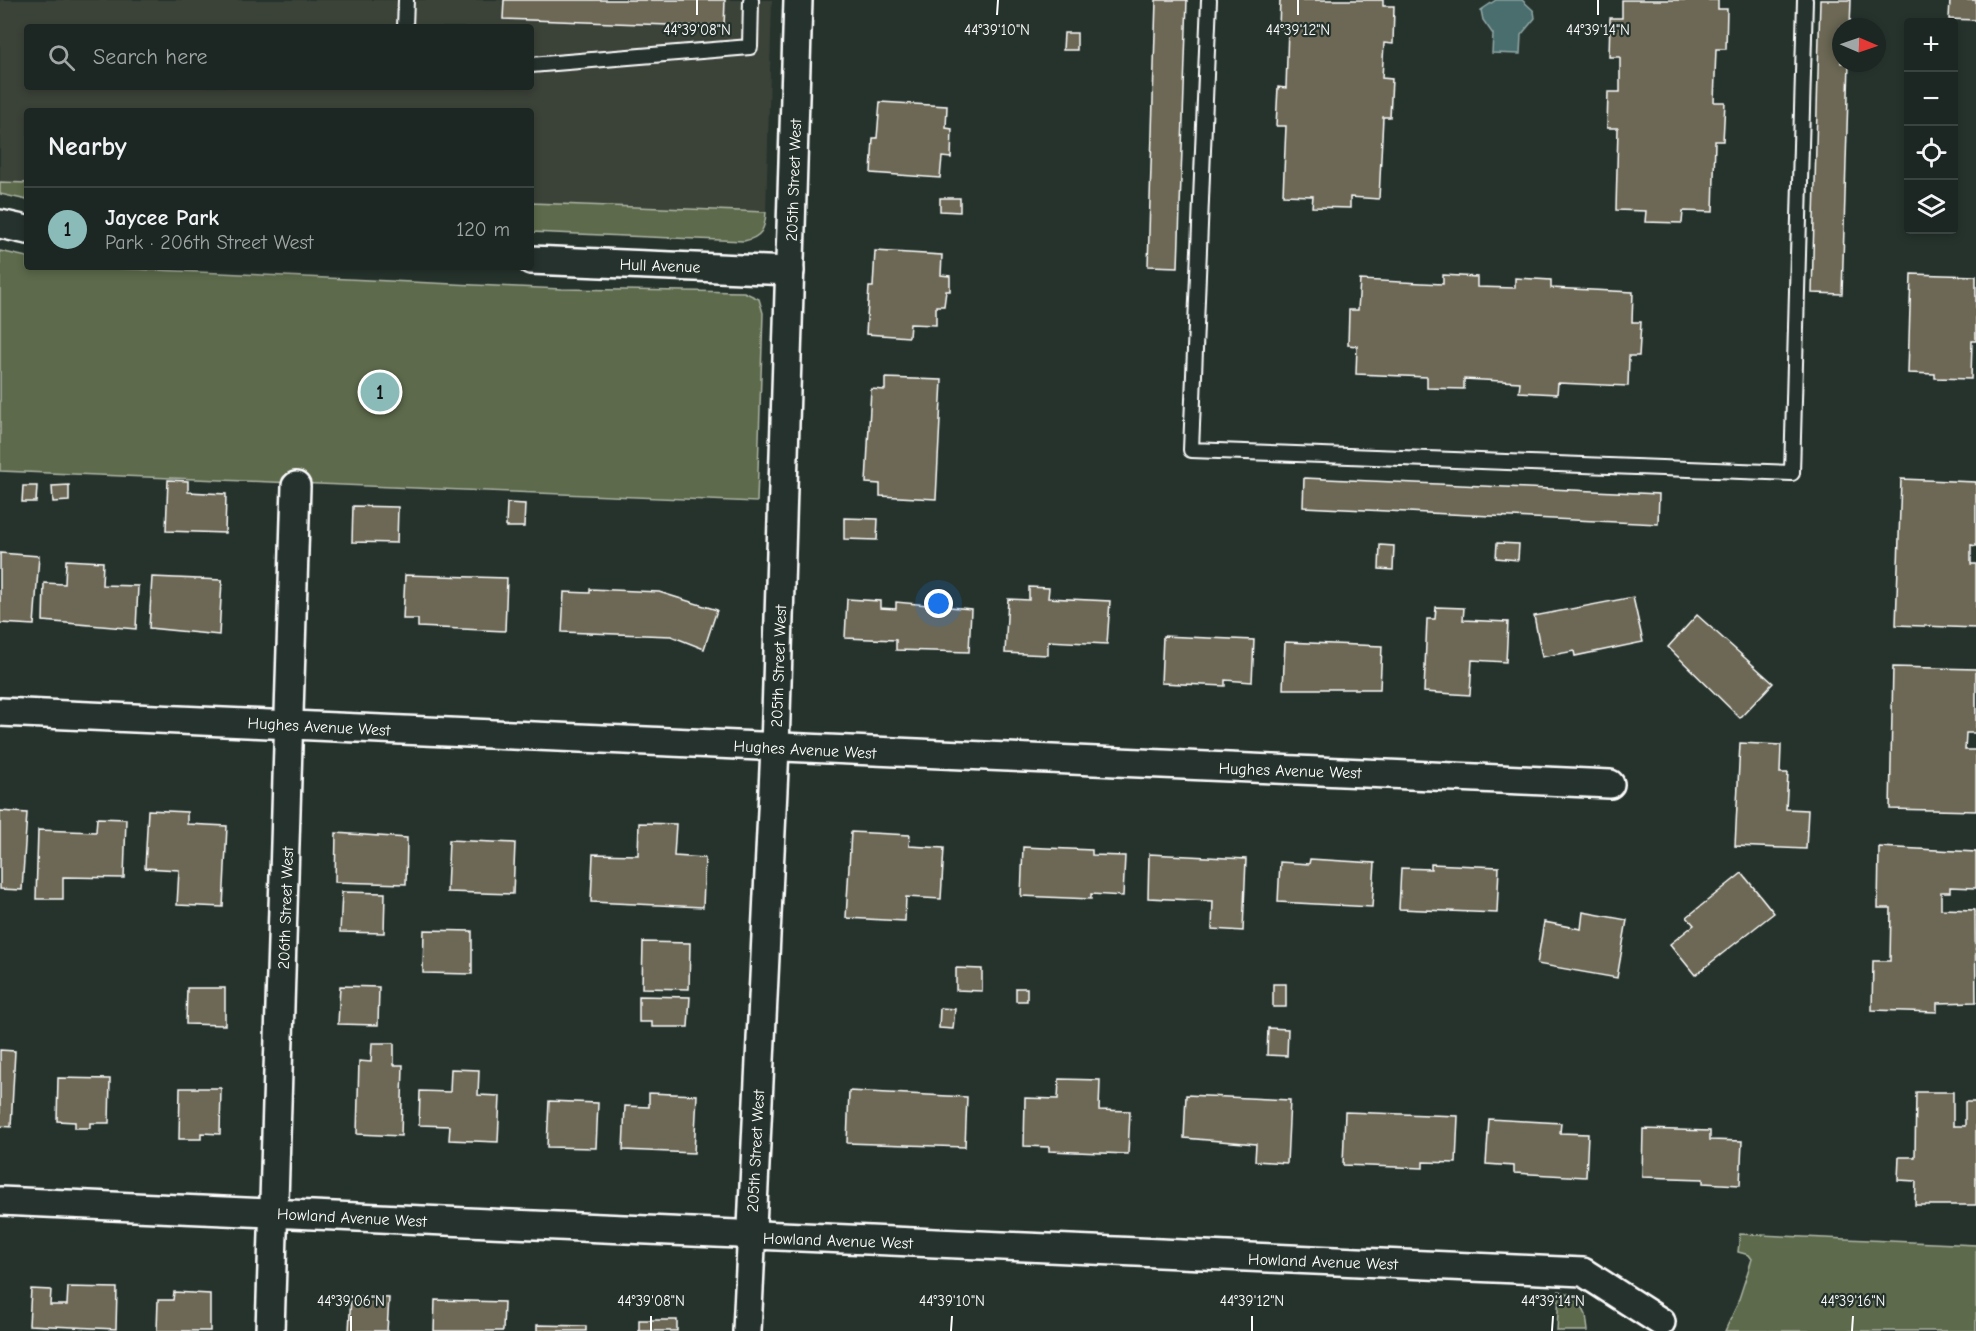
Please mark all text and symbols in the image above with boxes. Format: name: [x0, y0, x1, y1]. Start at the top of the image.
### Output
north arrow: [1832, 18, 1886, 72]
map controls: [1904, 18, 1958, 234]
button: +: [1904, 18, 1958, 72]
text: 44°39'08"N: [663, 21, 731, 39]
text: 44°39'10"N: [964, 21, 1030, 39]
text: 44°39'12"N: [1266, 21, 1330, 39]
text: 44°39'14"N: [1566, 21, 1630, 39]
search box: [24, 24, 534, 90]
icon: search: [45, 41, 78, 74]
text: Search here: [93, 44, 208, 70]
button: −: [1904, 72, 1958, 126]
street label: 205th Street West: [783, 118, 805, 242]
button: locate: [1904, 126, 1958, 180]
text: Nearby: [48, 132, 127, 162]
button: layers: [1904, 180, 1958, 234]
text: Jaycee Park: [105, 205, 219, 231]
text: 1: [64, 218, 71, 241]
text: 120 m: [456, 218, 510, 241]
text: Park · 206th Street West: [105, 231, 314, 254]
street label: Hull Avenue: [619, 256, 701, 276]
pin: 1: [360, 370, 400, 414]
your location: [924, 589, 953, 618]
street label: 205th Street West: [768, 604, 790, 728]
street label: Hughes Avenue West: [247, 714, 391, 740]
street label: Hughes Avenue West: [733, 737, 877, 763]
street label: Hughes Avenue West: [1218, 760, 1362, 783]
street label: 206th Street West: [275, 846, 297, 970]
street label: 205th Street West: [744, 1089, 768, 1213]
street label: Howland Avenue West: [277, 1205, 428, 1231]
street label: Howland Avenue West: [763, 1229, 914, 1253]
street label: Howland Avenue West: [1248, 1250, 1399, 1274]
text: 44°39'06"N: [317, 1292, 385, 1310]
text: 44°39'08"N: [617, 1292, 685, 1310]
text: 44°39'10"N: [919, 1292, 985, 1310]
text: 44°39'12"N: [1220, 1292, 1284, 1310]
text: 44°39'14"N: [1521, 1292, 1585, 1310]
text: 44°39'16"N: [1821, 1292, 1885, 1310]

